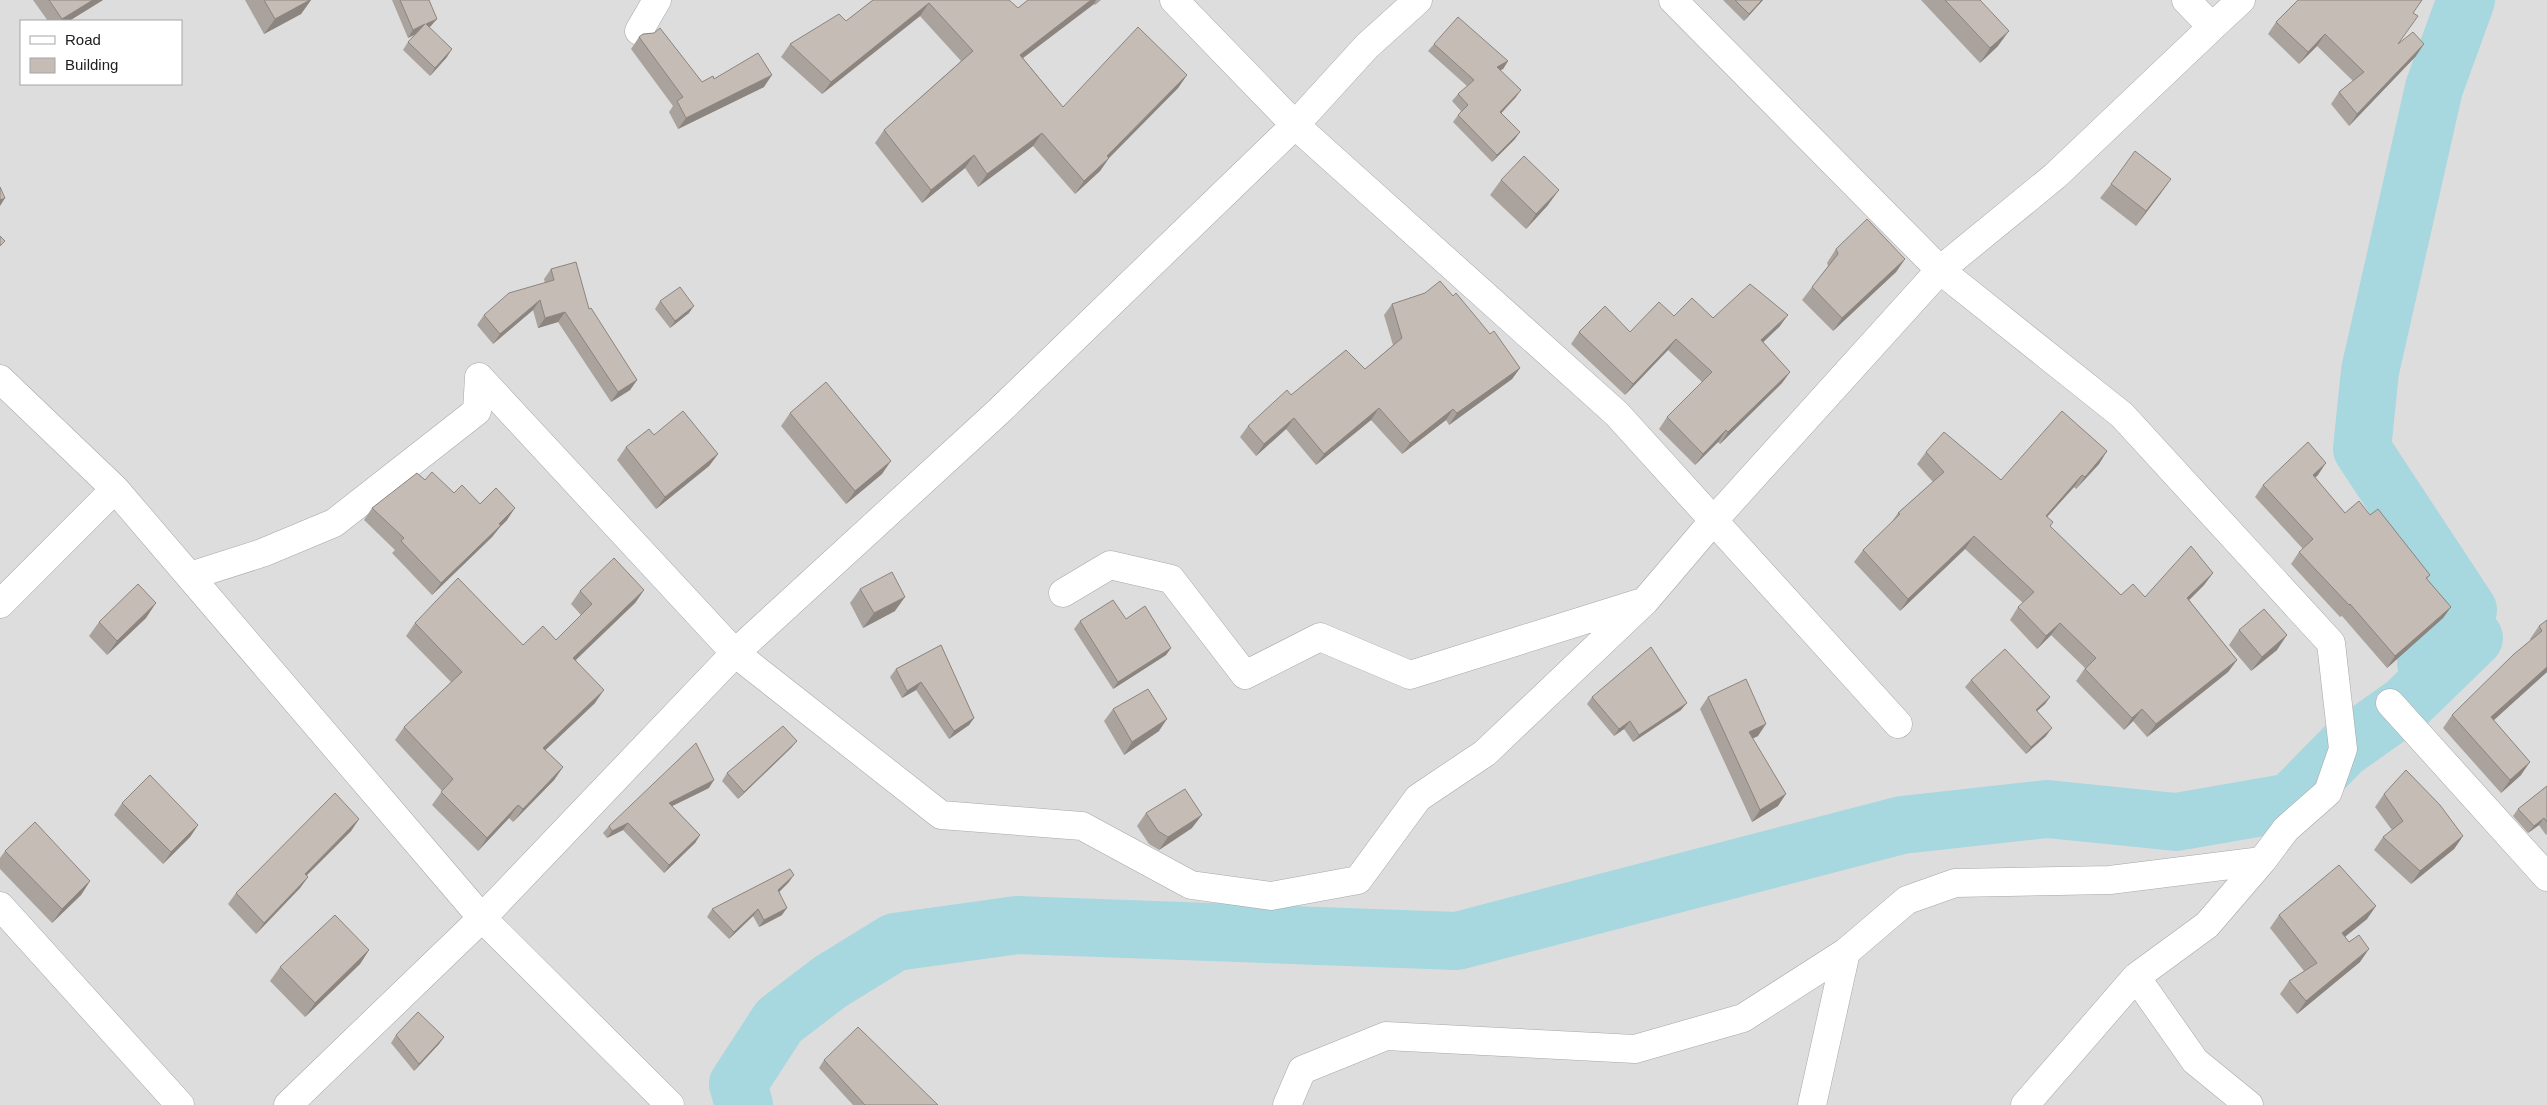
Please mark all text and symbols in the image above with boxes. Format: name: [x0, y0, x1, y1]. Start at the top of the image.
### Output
legend: [20, 20, 182, 85]
text: Road: [65, 31, 101, 48]
text: Building: [65, 56, 118, 73]

